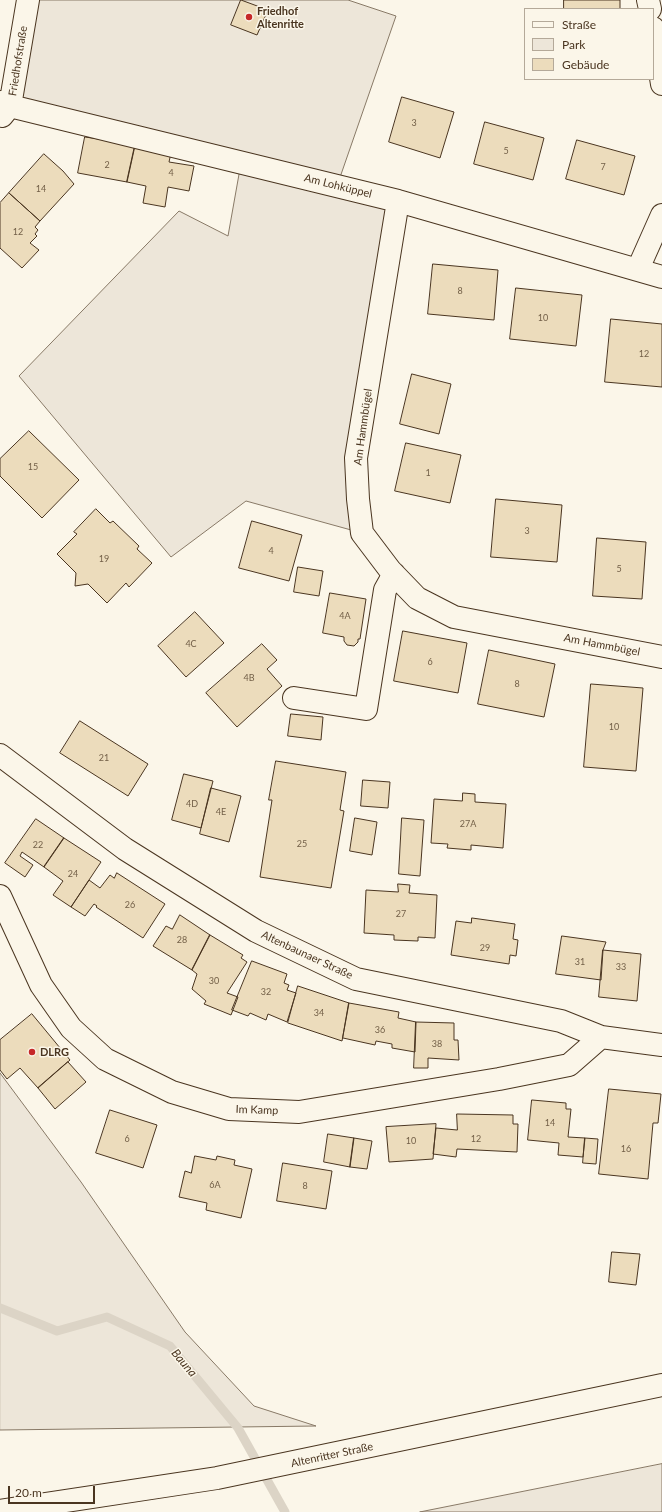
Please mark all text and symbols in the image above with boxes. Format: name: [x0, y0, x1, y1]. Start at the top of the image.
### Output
place label: Friedhof Altenritte: [257, 4, 304, 30]
legend: [524, 8, 654, 80]
marker: Friedhof Altenritte: [244, 12, 254, 22]
text: Straße: [562, 17, 596, 32]
street label: Friedhofstraße: [6, 25, 30, 97]
text: Park: [562, 37, 585, 52]
text: Gebäude: [562, 57, 609, 72]
house number: 3: [411, 118, 417, 128]
house number: 5: [503, 146, 509, 156]
house number: 2: [104, 160, 110, 170]
house number: 7: [600, 162, 606, 172]
house number: 4: [168, 168, 174, 178]
street label: Am Lohküppel: [303, 171, 373, 201]
house number: 14: [36, 184, 46, 194]
house number: 12: [13, 227, 23, 237]
house number: 8: [457, 286, 463, 296]
house number: 10: [538, 313, 548, 323]
house number: 12: [639, 349, 649, 359]
street label: Am Hammbügel: [351, 388, 375, 466]
house number: 15: [28, 462, 38, 472]
house number: 1: [425, 468, 431, 478]
house number: 3: [524, 526, 530, 536]
house number: 4: [268, 546, 274, 556]
house number: 19: [99, 554, 109, 564]
house number: 5: [616, 564, 622, 574]
house number: 4A: [339, 611, 351, 621]
street label: Am Hammbügel: [563, 631, 641, 659]
house number: 4C: [185, 639, 197, 649]
house number: 6: [427, 657, 433, 667]
house number: 4B: [243, 673, 255, 683]
house number: 8: [514, 679, 520, 689]
house number: 10: [609, 722, 619, 732]
house number: 21: [99, 753, 109, 763]
house number: 4D: [186, 799, 198, 809]
house number: 4E: [216, 807, 226, 817]
house number: 27A: [460, 819, 476, 829]
house number: 25: [297, 839, 307, 849]
house number: 22: [33, 840, 43, 850]
house number: 24: [68, 869, 78, 879]
house number: 26: [125, 900, 135, 910]
house number: 27: [396, 909, 406, 919]
street label: Altenbaunaer Straße: [259, 928, 355, 982]
house number: 28: [177, 935, 187, 945]
house number: 29: [480, 943, 490, 953]
house number: 31: [575, 957, 585, 967]
house number: 33: [616, 962, 626, 972]
house number: 30: [209, 976, 219, 986]
house number: 32: [261, 987, 271, 997]
house number: 34: [314, 1008, 324, 1018]
house number: 36: [375, 1025, 385, 1035]
house number: 38: [432, 1039, 442, 1049]
place label: DLRG: [40, 1045, 69, 1059]
marker: DLRG: [27, 1047, 37, 1057]
street label: Im Kamp: [235, 1103, 279, 1117]
house number: 14: [545, 1118, 555, 1128]
house number: 6: [124, 1134, 130, 1144]
house number: 12: [471, 1134, 481, 1144]
house number: 10: [406, 1136, 416, 1146]
house number: 16: [621, 1144, 631, 1154]
house number: 6A: [209, 1180, 221, 1190]
house number: 8: [302, 1181, 308, 1191]
water label: Bauna: [168, 1346, 200, 1380]
street label: Altenritter Straße: [290, 1440, 374, 1470]
scale bar: [10, 1478, 97, 1504]
text: 20 m: [15, 1485, 42, 1500]

